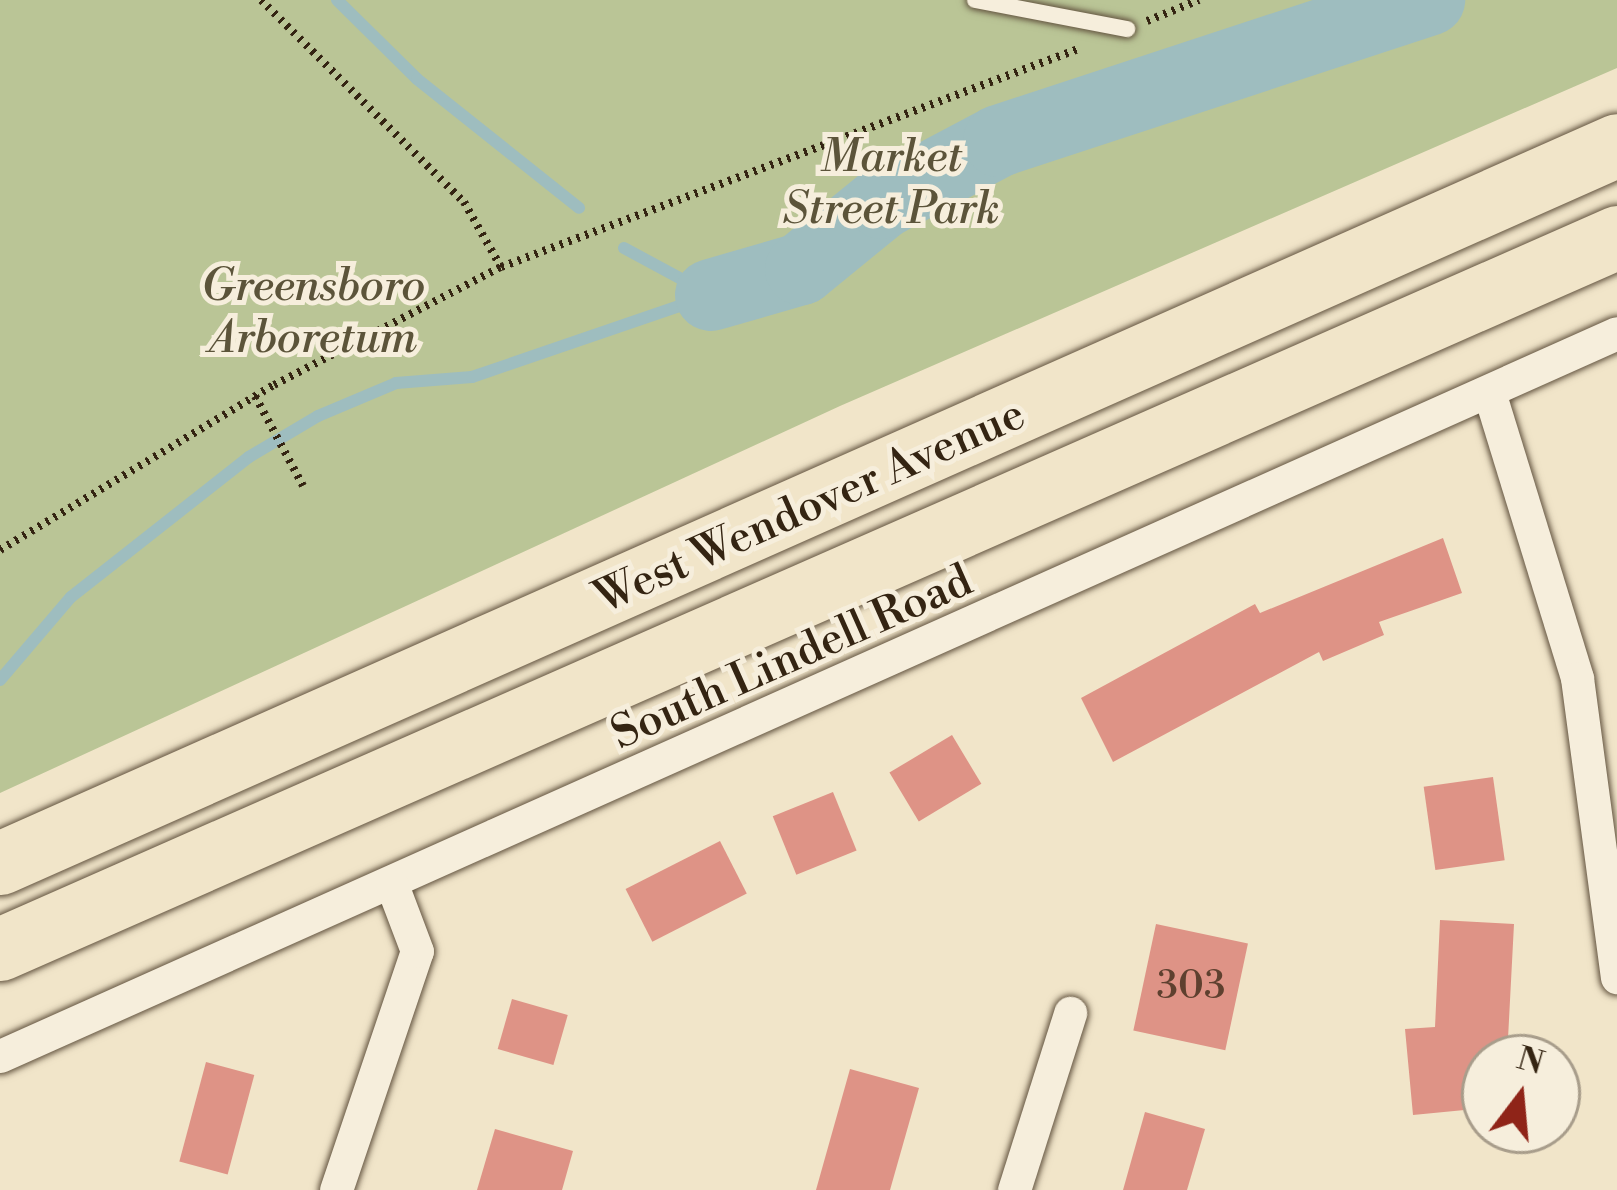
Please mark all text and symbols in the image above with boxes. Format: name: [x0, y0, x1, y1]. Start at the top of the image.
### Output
park label: Market Street Park: [783, 131, 999, 237]
park label: Greensboro Arboretum: [201, 260, 425, 366]
street label: West Wendover Avenue: [587, 388, 1033, 626]
street label: South Lindell Road: [603, 554, 981, 762]
house number: 303: [1157, 964, 1225, 1010]
north arrow: [1461, 1034, 1581, 1154]
text: N: [1512, 1038, 1548, 1085]

